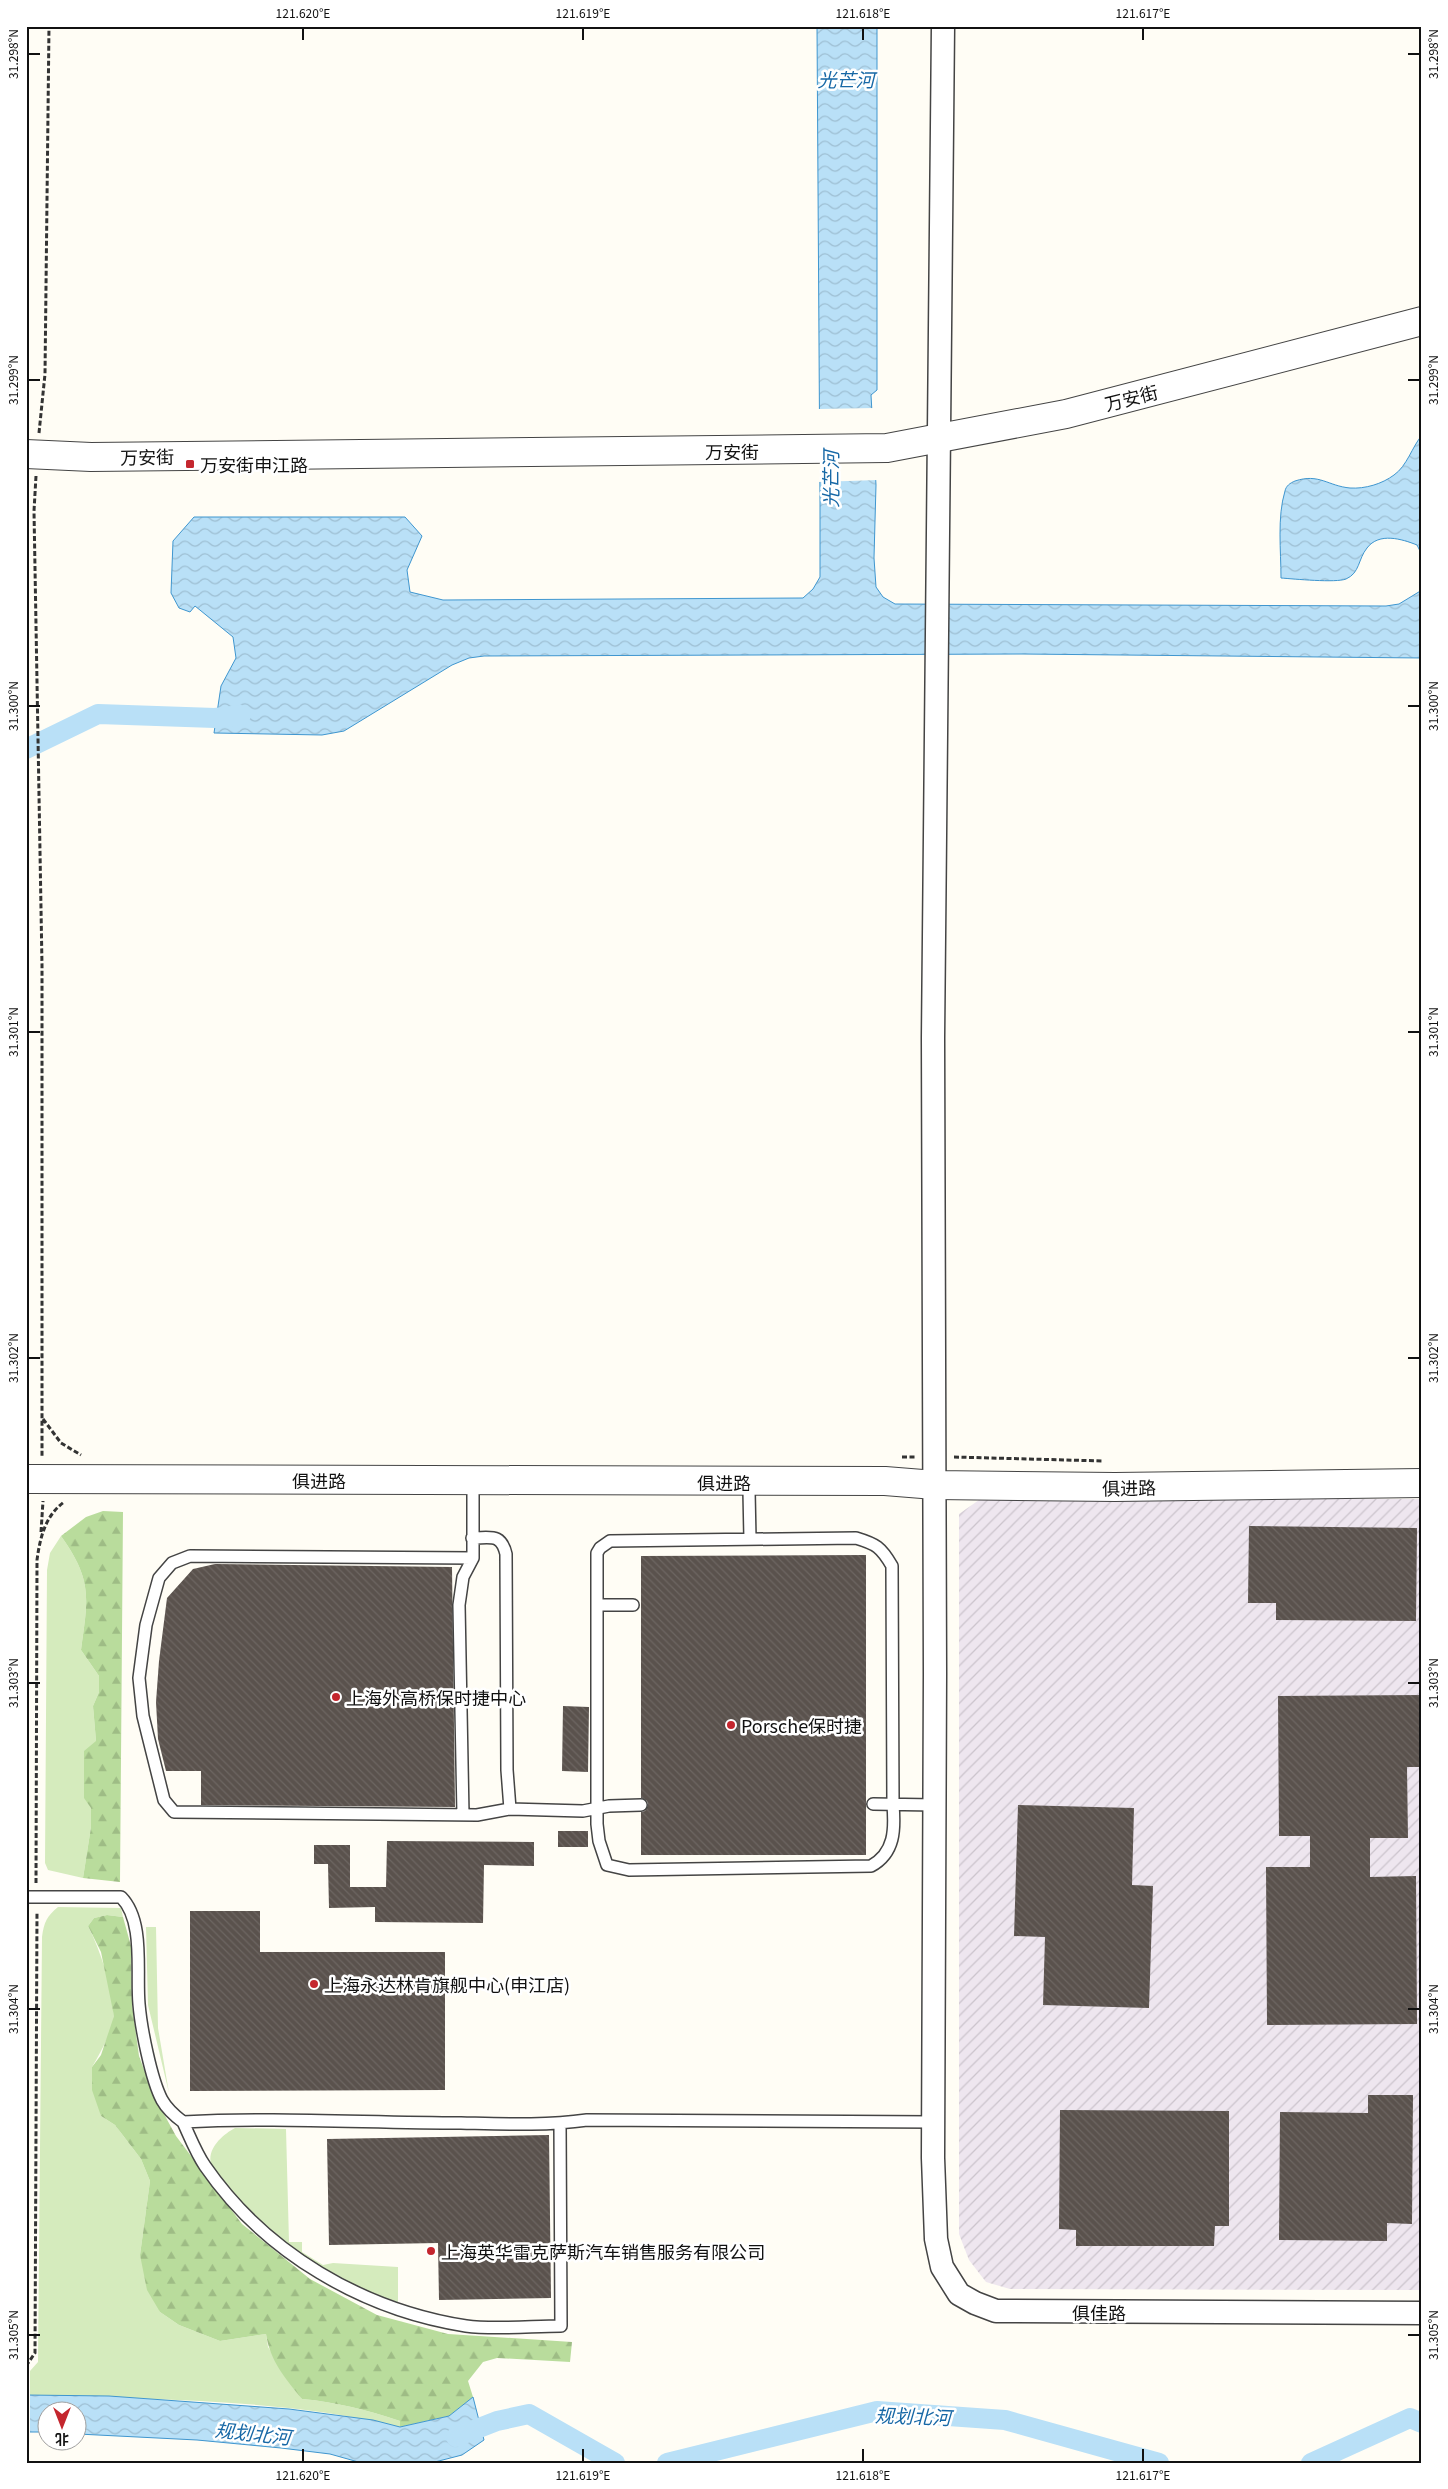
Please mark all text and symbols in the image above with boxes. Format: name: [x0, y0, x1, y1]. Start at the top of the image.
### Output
text: 121.620°E: [276, 4, 330, 21]
text: 121.619°E: [556, 4, 610, 21]
text: 121.618°E: [836, 4, 890, 21]
text: 121.617°E: [1116, 4, 1170, 21]
text: 31.298°N: [4, 29, 21, 79]
text: 31.298°N: [1424, 29, 1441, 79]
water label: 光芒河: [817, 65, 878, 92]
text: 31.299°N: [4, 355, 21, 405]
text: 31.299°N: [1424, 355, 1441, 405]
street label: 万安街: [1102, 378, 1160, 416]
street label: 万安街: [705, 438, 759, 464]
street label: 万安街: [120, 443, 174, 469]
water label: 光芒河: [816, 447, 843, 508]
place label: 万安街申江路: [200, 451, 308, 477]
marker: 万安街申江路: [184, 458, 196, 470]
text: 31.300°N: [4, 681, 21, 731]
text: 31.300°N: [1424, 681, 1441, 731]
text: 31.301°N: [4, 1007, 21, 1057]
text: 31.301°N: [1424, 1007, 1441, 1057]
text: 31.302°N: [4, 1333, 21, 1383]
text: 31.302°N: [1424, 1333, 1441, 1383]
street label: 俱进路: [292, 1467, 346, 1493]
street label: 俱进路: [697, 1469, 751, 1495]
street label: 俱进路: [1102, 1474, 1156, 1500]
text: 31.303°N: [4, 1658, 21, 1708]
text: 31.303°N: [1424, 1658, 1441, 1708]
place label: 上海外高桥保时捷中心: [346, 1684, 526, 1710]
marker: 上海外高桥保时捷中心: [330, 1691, 342, 1703]
place label: Porsche保时捷: [741, 1712, 862, 1738]
marker: Porsche保时捷: [725, 1719, 737, 1731]
place label: 上海永达林肯旗舰中心(申江店): [324, 1971, 570, 1997]
marker: 上海永达林肯旗舰中心(申江店): [308, 1978, 320, 1990]
text: 31.304°N: [4, 1984, 21, 2034]
text: 31.304°N: [1424, 1984, 1441, 2034]
place label: 上海英华雷克萨斯汽车销售服务有限公司: [441, 2238, 765, 2264]
marker: 上海英华雷克萨斯汽车销售服务有限公司: [425, 2245, 437, 2257]
street label: 俱佳路: [1072, 2299, 1126, 2325]
text: 31.305°N: [4, 2310, 21, 2360]
text: 31.305°N: [1424, 2310, 1441, 2360]
water label: 规划北河: [875, 2400, 955, 2430]
north arrow: [38, 2402, 88, 2452]
water label: 规划北河: [214, 2415, 296, 2450]
text: 北: [55, 2430, 69, 2450]
text: 121.620°E: [276, 2466, 330, 2483]
text: 121.619°E: [556, 2466, 610, 2483]
text: 121.618°E: [836, 2466, 890, 2483]
text: 121.617°E: [1116, 2466, 1170, 2483]

